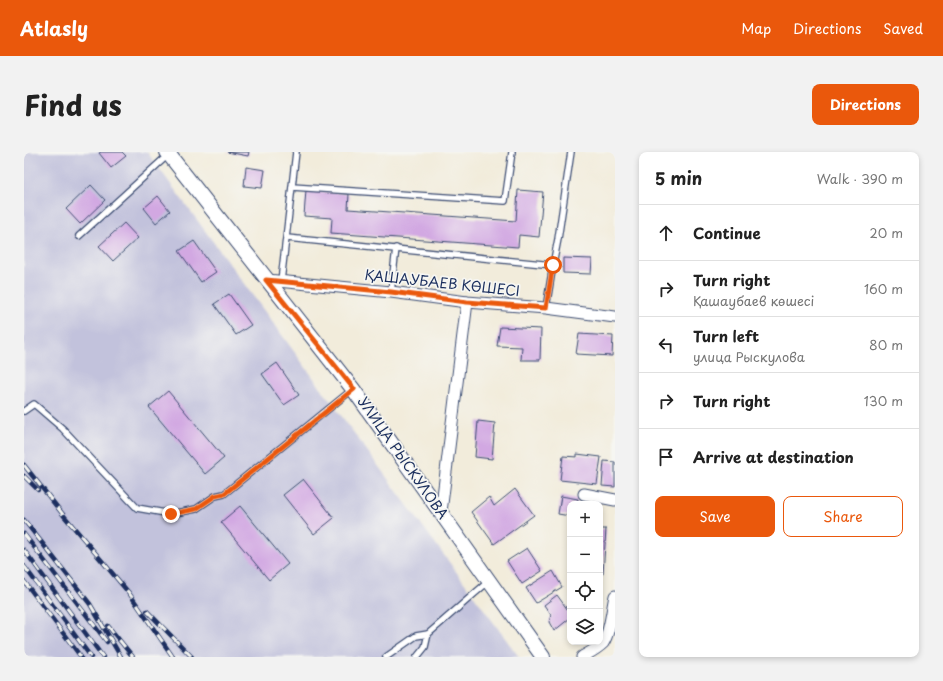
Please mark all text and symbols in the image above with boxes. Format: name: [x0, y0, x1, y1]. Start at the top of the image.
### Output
text: Atlasly: [20, 14, 88, 42]
text: Map: [741, 18, 771, 39]
text: Directions: [793, 18, 861, 39]
text: Saved: [883, 18, 923, 39]
text: Find us: [24, 83, 122, 126]
button: Directions: [812, 84, 919, 125]
text: 5 min: [655, 165, 702, 191]
text: Walk · 390 m: [817, 169, 903, 188]
text: Continue: [693, 221, 761, 244]
icon: ahead: [655, 222, 677, 244]
text: 20 m: [869, 223, 903, 242]
route start: [544, 256, 562, 274]
street label: ҚАШАУБАЕВ КӨШЕСІ: [363, 264, 521, 301]
text: Turn right: [693, 268, 770, 291]
icon: right: [655, 278, 677, 300]
text: 160 m: [864, 279, 903, 298]
text: Қашаубаев көшесі: [693, 291, 814, 310]
text: Turn left: [693, 324, 759, 347]
icon: left: [655, 334, 677, 356]
text: 80 m: [869, 335, 903, 354]
text: улица Рыскулова: [693, 347, 805, 366]
text: Turn right: [693, 389, 770, 412]
icon: right: [655, 390, 677, 412]
text: 130 m: [864, 391, 903, 410]
street label: УЛИЦА РЫСКУЛОВА: [353, 392, 454, 523]
text: Arrive at destination: [693, 445, 854, 468]
icon: arrive: [655, 446, 677, 468]
button: Save: [655, 496, 775, 537]
button: Share: [783, 496, 903, 537]
map controls: [567, 501, 603, 645]
button: +: [567, 501, 603, 537]
route end: [162, 505, 180, 523]
button: −: [567, 537, 603, 573]
button: locate: [567, 573, 603, 609]
button: layers: [567, 609, 603, 645]

